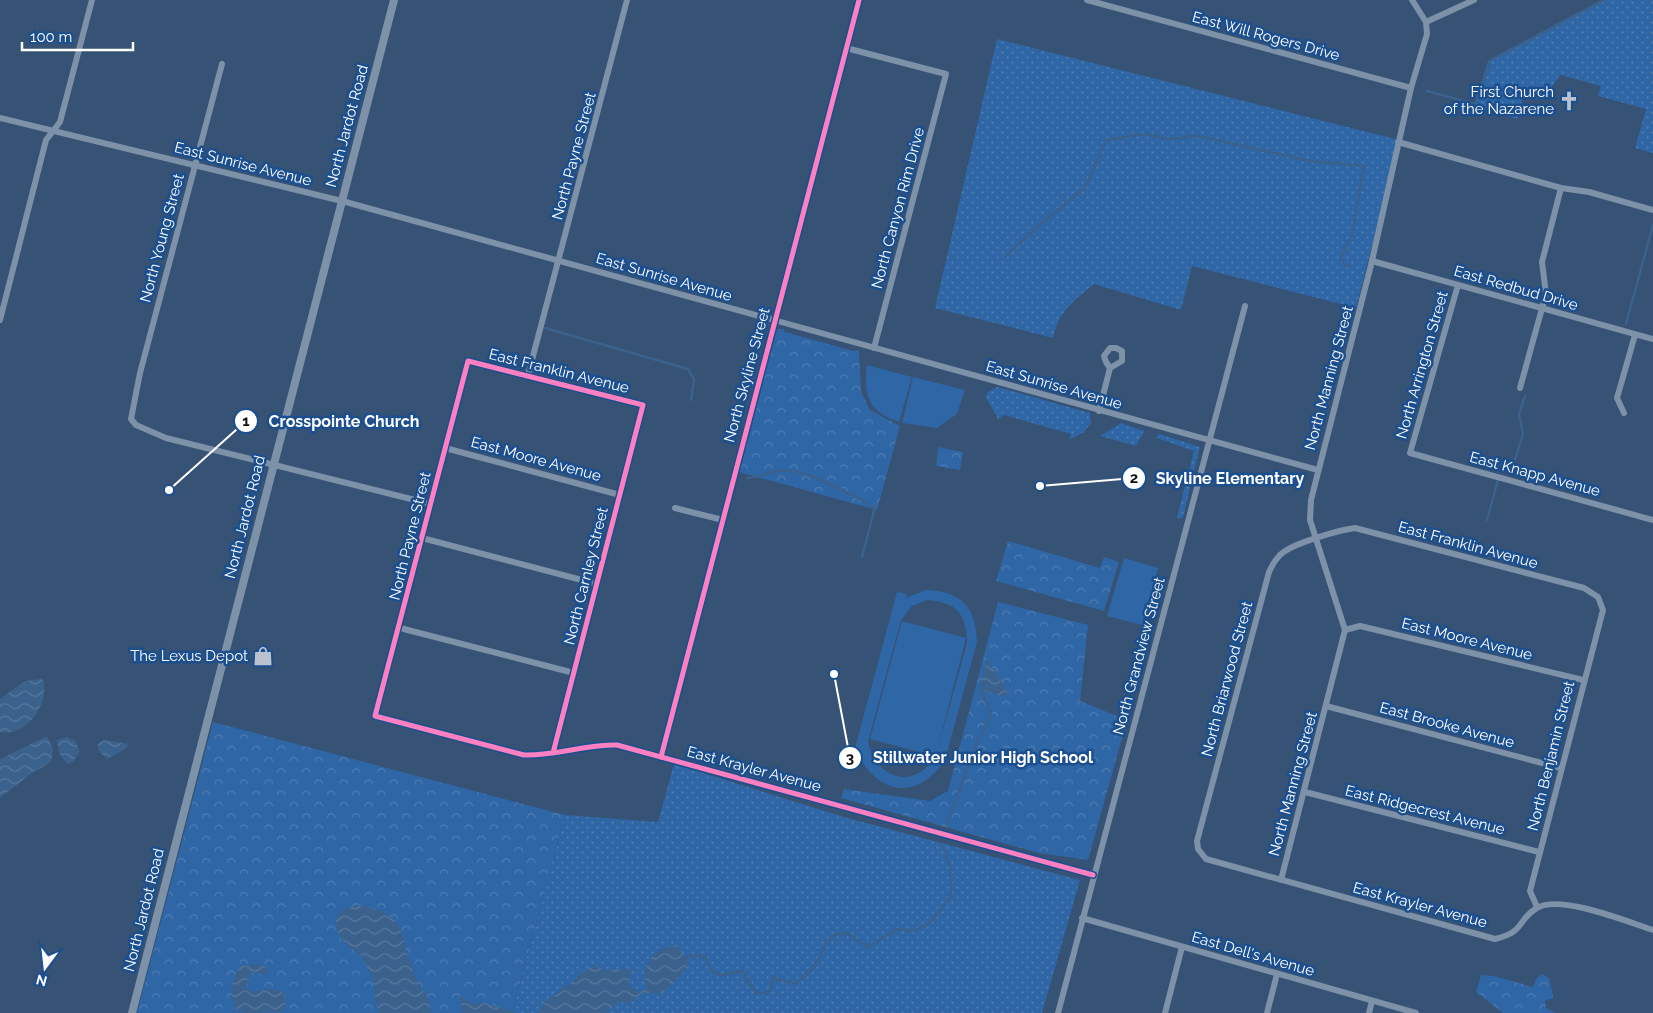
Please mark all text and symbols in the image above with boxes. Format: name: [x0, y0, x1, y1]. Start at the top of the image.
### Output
street label: East Will Rogers Drive: [1190, 8, 1342, 64]
scale bar: [22, 20, 134, 52]
text: 100 m: [30, 28, 72, 46]
street label: North Jardot Road: [322, 63, 372, 189]
place label: First Church of the Nazarene: [1444, 83, 1554, 118]
street label: North Payne Street: [548, 90, 600, 222]
church icon: First Church of the Nazarene: [1558, 90, 1580, 112]
street label: North Canyon Rim Drive: [868, 125, 928, 291]
street label: East Sunrise Avenue: [173, 138, 314, 190]
street label: North Young Street: [136, 172, 188, 304]
street label: East Sunrise Avenue: [594, 249, 734, 305]
street label: East Redbud Drive: [1452, 262, 1580, 314]
street label: North Arrington Street: [1392, 289, 1452, 441]
street label: North Manning Street: [1301, 304, 1357, 452]
street label: North Skyline Street: [720, 306, 774, 444]
street label: East Franklin Avenue: [487, 345, 631, 397]
street label: East Sunrise Avenue: [984, 357, 1124, 413]
callout: Crosspointe Church: [234, 406, 429, 437]
text: 1: [242, 412, 250, 430]
text: Crosspointe Church: [269, 412, 419, 431]
street label: East Moore Avenue: [469, 433, 603, 485]
street label: East Knapp Avenue: [1468, 448, 1602, 500]
street label: North Jardot Road: [221, 454, 269, 580]
callout: Skyline Elementary: [1121, 463, 1315, 494]
text: 2: [1130, 469, 1138, 487]
text: Skyline Elementary: [1156, 469, 1304, 488]
street label: North Payne Street: [385, 470, 435, 602]
street label: North Carnley Street: [560, 505, 612, 647]
street label: East Franklin Avenue: [1396, 518, 1540, 572]
street label: North Grandview Street: [1109, 575, 1169, 737]
street label: North Briarwood Street: [1198, 600, 1256, 758]
street label: East Moore Avenue: [1400, 614, 1534, 664]
shop icon: The Lexus Depot: [252, 645, 274, 667]
place label: The Lexus Depot: [130, 647, 248, 665]
street label: North Benjamin Street: [1524, 679, 1578, 833]
street label: East Brooke Avenue: [1378, 698, 1516, 752]
street label: North Manning Street: [1265, 710, 1321, 858]
street label: East Krayler Avenue: [685, 742, 823, 796]
callout: Stillwater Junior High School: [838, 742, 1104, 773]
text: Stillwater Junior High School: [873, 748, 1094, 767]
text: 3: [846, 749, 854, 767]
street label: East Ridgecrest Avenue: [1343, 781, 1507, 839]
street label: North Jardot Road: [120, 847, 168, 973]
street label: East Krayler Avenue: [1351, 878, 1489, 932]
street label: East Dell's Avenue: [1190, 928, 1317, 980]
north arrow: [20, 943, 70, 993]
text: N: [34, 971, 49, 990]

